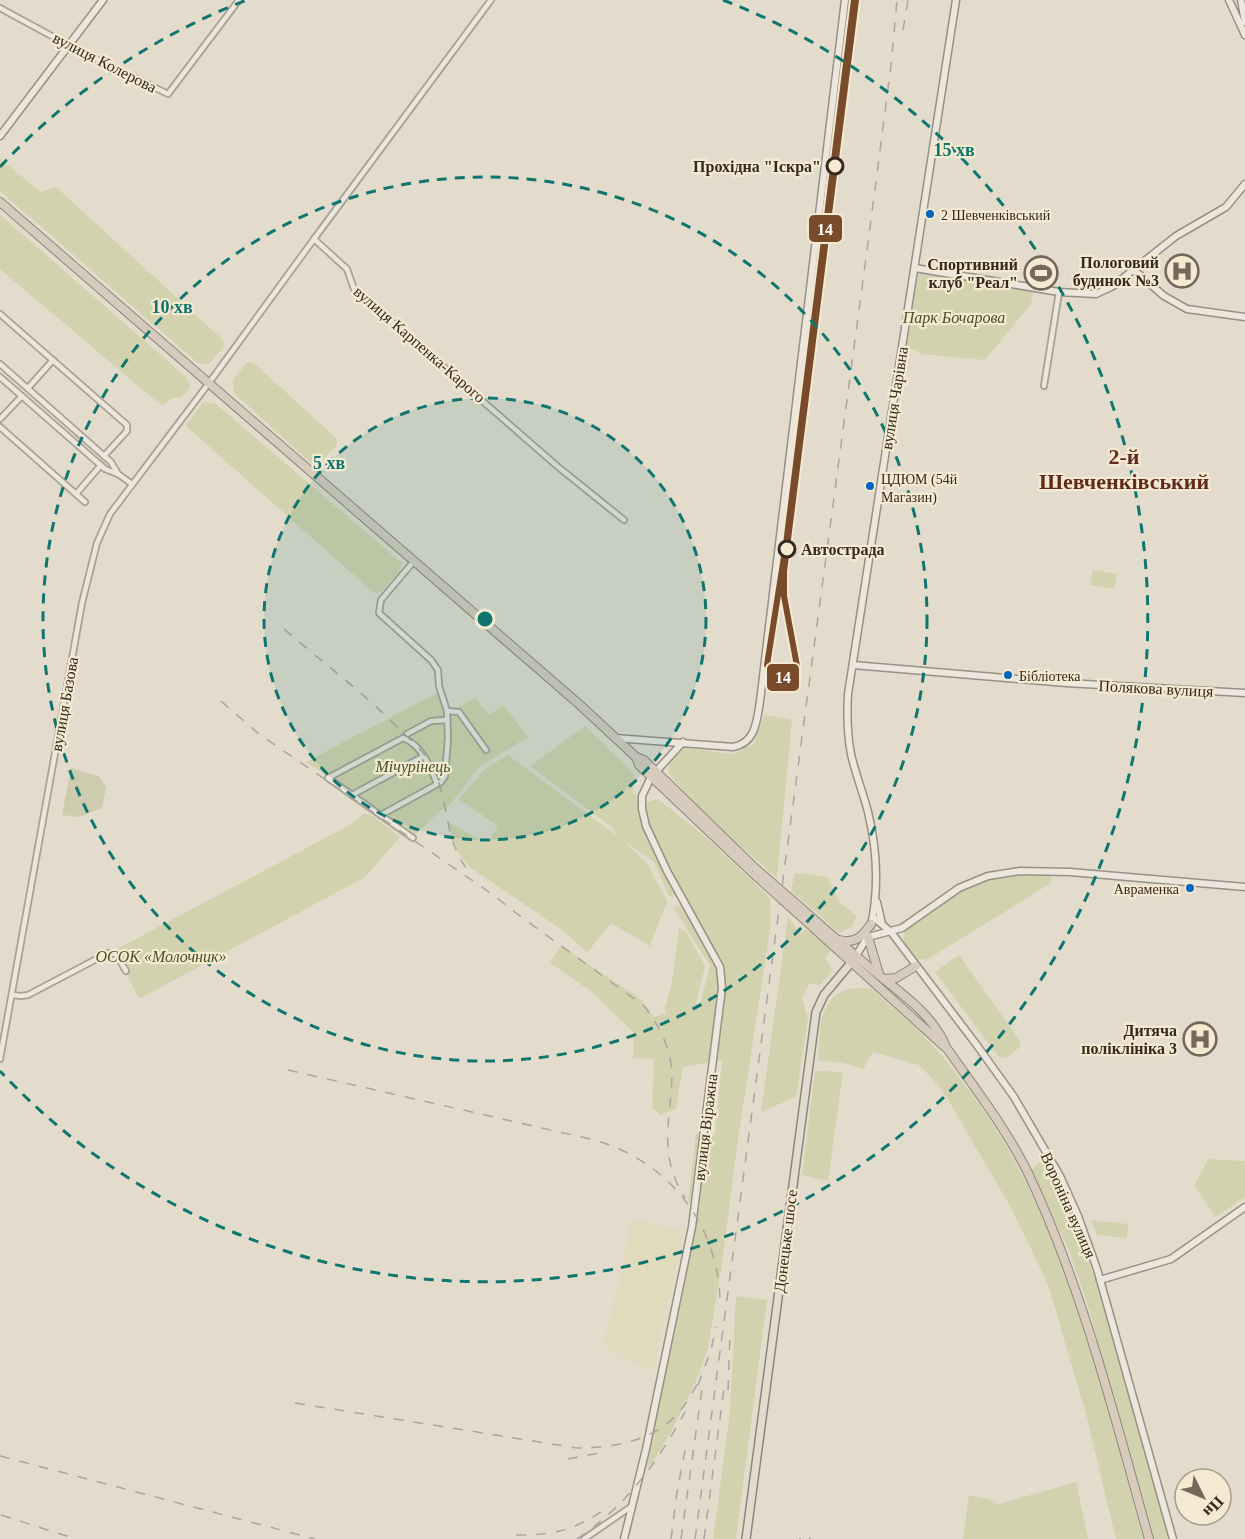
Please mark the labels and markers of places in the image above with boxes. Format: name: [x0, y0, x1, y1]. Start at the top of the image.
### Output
marker: Прохідна "Іскра": [826, 157, 844, 175]
place label: Прохідна "Іскра": [693, 158, 821, 176]
marker: 2 Шевченківський: [924, 208, 936, 220]
place label: 2 Шевченківський: [941, 208, 1051, 223]
hospital icon: Пологовий будинок №3: [1164, 253, 1200, 289]
place label: Пологовий будинок №3: [1073, 254, 1159, 290]
sports icon: Спортивний клуб "Реал": [1023, 255, 1059, 291]
place label: Спортивний клуб "Реал": [927, 256, 1018, 292]
place label: ЦДЮМ (54й Магазин): [881, 472, 958, 506]
marker: ЦДЮМ (54й Магазин): [864, 480, 876, 492]
marker: Автострада: [778, 540, 796, 558]
place label: Автострада: [801, 541, 885, 559]
centre of rings: [475, 609, 495, 629]
marker: Бібліотека: [1002, 669, 1014, 681]
place label: Бібліотека: [1019, 669, 1081, 684]
place label: Авраменка: [1114, 882, 1180, 897]
marker: Авраменка: [1184, 882, 1196, 894]
hospital icon: Дитяча поліклініка 3: [1182, 1021, 1218, 1057]
place label: Дитяча поліклініка 3: [1081, 1022, 1177, 1057]

